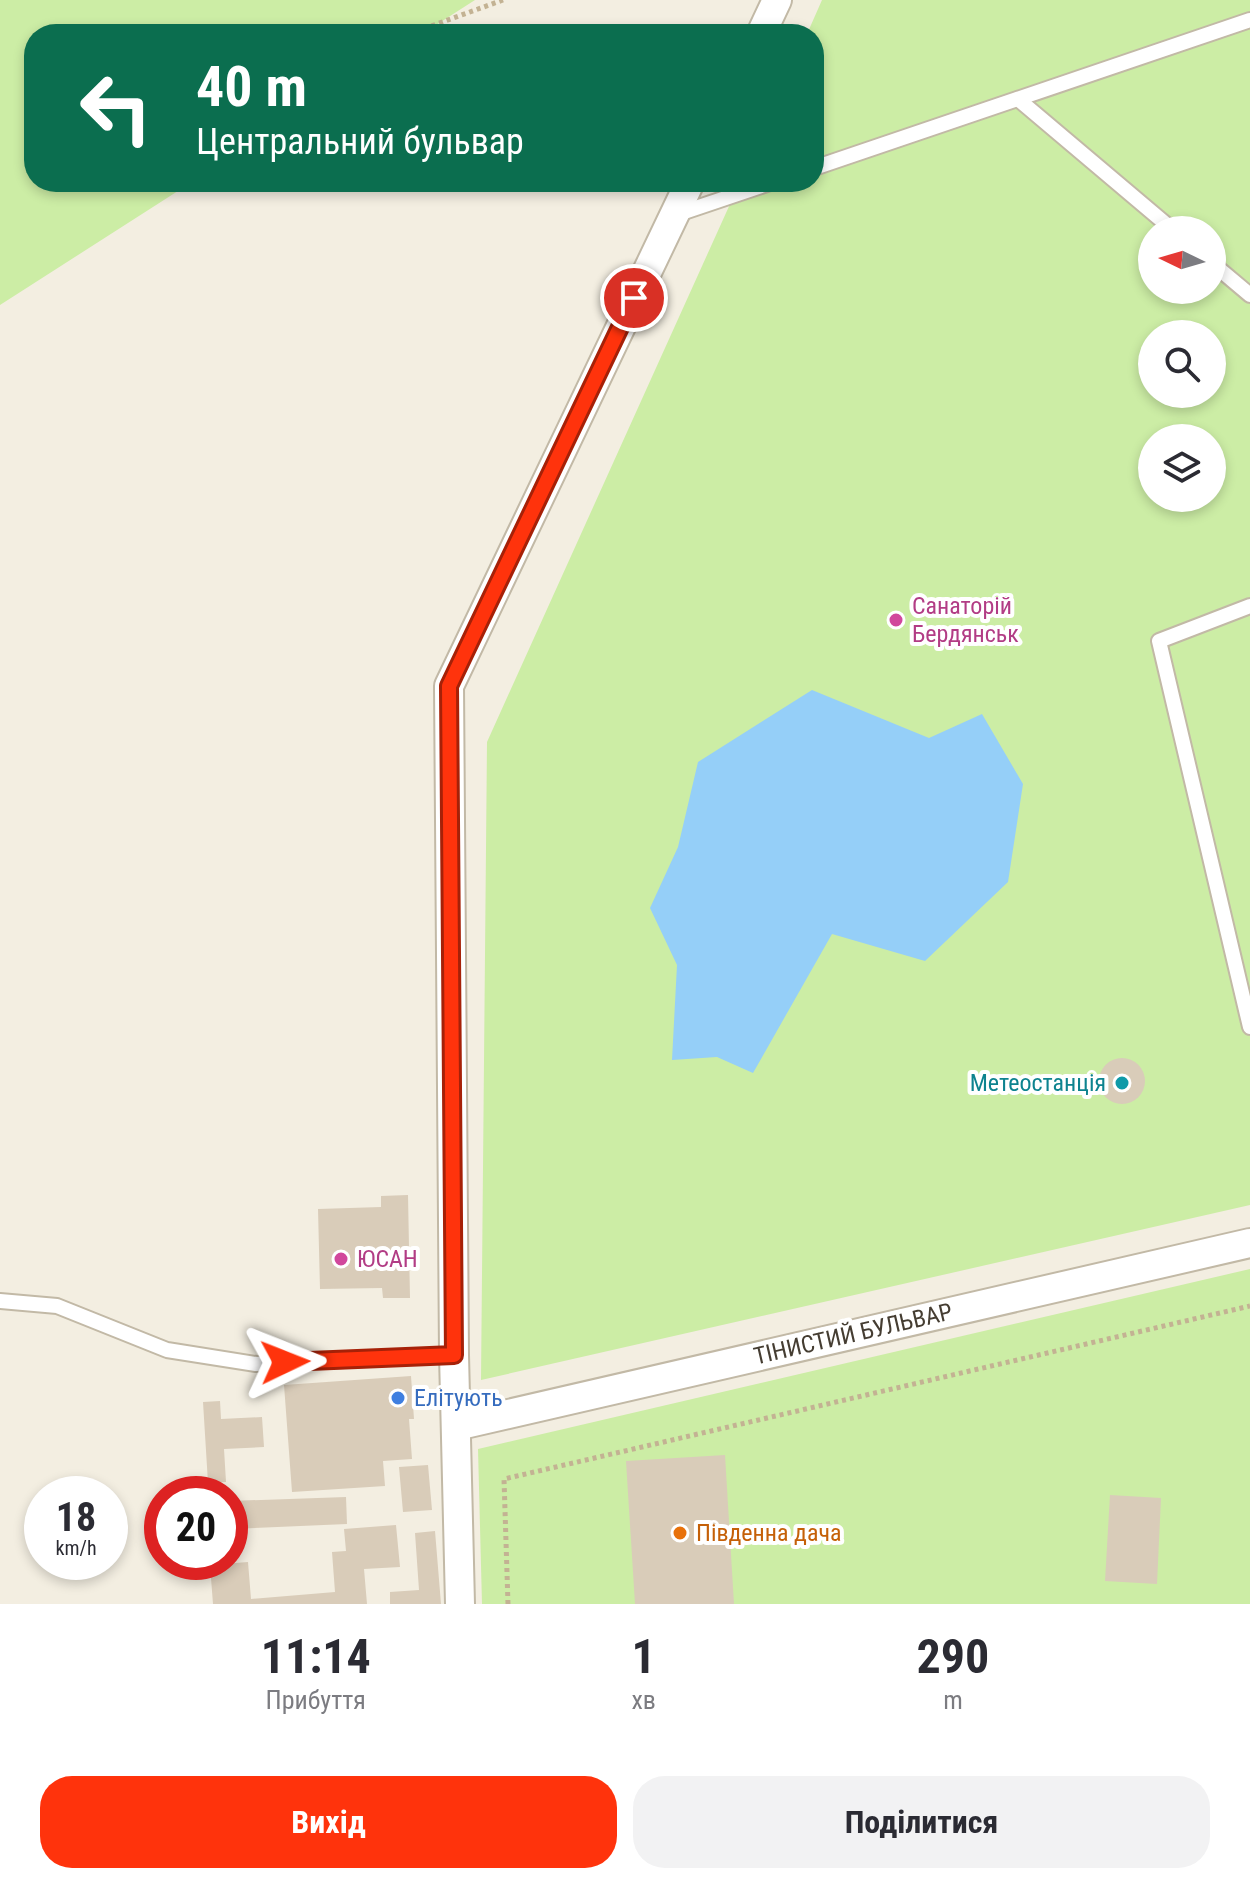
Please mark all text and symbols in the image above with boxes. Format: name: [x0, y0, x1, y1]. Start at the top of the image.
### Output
text: 40 m: [196, 54, 307, 120]
icon: left: [64, 56, 168, 160]
text: Центральний бульвар: [196, 121, 524, 163]
north arrow: [1138, 216, 1226, 304]
map controls: [1138, 216, 1226, 512]
pin: [600, 264, 668, 332]
icon: arrive: [612, 276, 656, 320]
button: search: [1138, 320, 1226, 408]
button: layers: [1138, 424, 1226, 512]
place label: Санаторій Бердянськ: [912, 592, 1019, 648]
marker: Санаторій Бердянськ: [887, 611, 905, 629]
place label: Метеостанція: [970, 1069, 1106, 1097]
marker: Метеостанція: [1113, 1074, 1131, 1092]
place label: ЮСАН: [357, 1245, 418, 1273]
marker: ЮСАН: [332, 1250, 350, 1268]
street label: ТІНИСТИЙ БУЛЬВАР: [751, 1298, 955, 1370]
position arrow: [243, 1320, 327, 1404]
place label: Елітують: [414, 1384, 503, 1412]
marker: Елітують: [389, 1389, 407, 1407]
speed limit sign: 20: [144, 1476, 248, 1580]
text: 18: [56, 1494, 96, 1541]
place label: Південна дача: [696, 1519, 841, 1547]
marker: Південна дача: [671, 1524, 689, 1542]
text: km/h: [55, 1536, 97, 1560]
text: 11:14: [261, 1628, 371, 1685]
text: 1: [632, 1628, 656, 1685]
text: 290: [917, 1628, 989, 1685]
text: Прибуття: [266, 1685, 366, 1715]
text: хв: [631, 1685, 656, 1715]
text: m: [943, 1685, 963, 1715]
button: Вихід: [40, 1776, 617, 1868]
button: Поділитися: [633, 1776, 1210, 1868]

